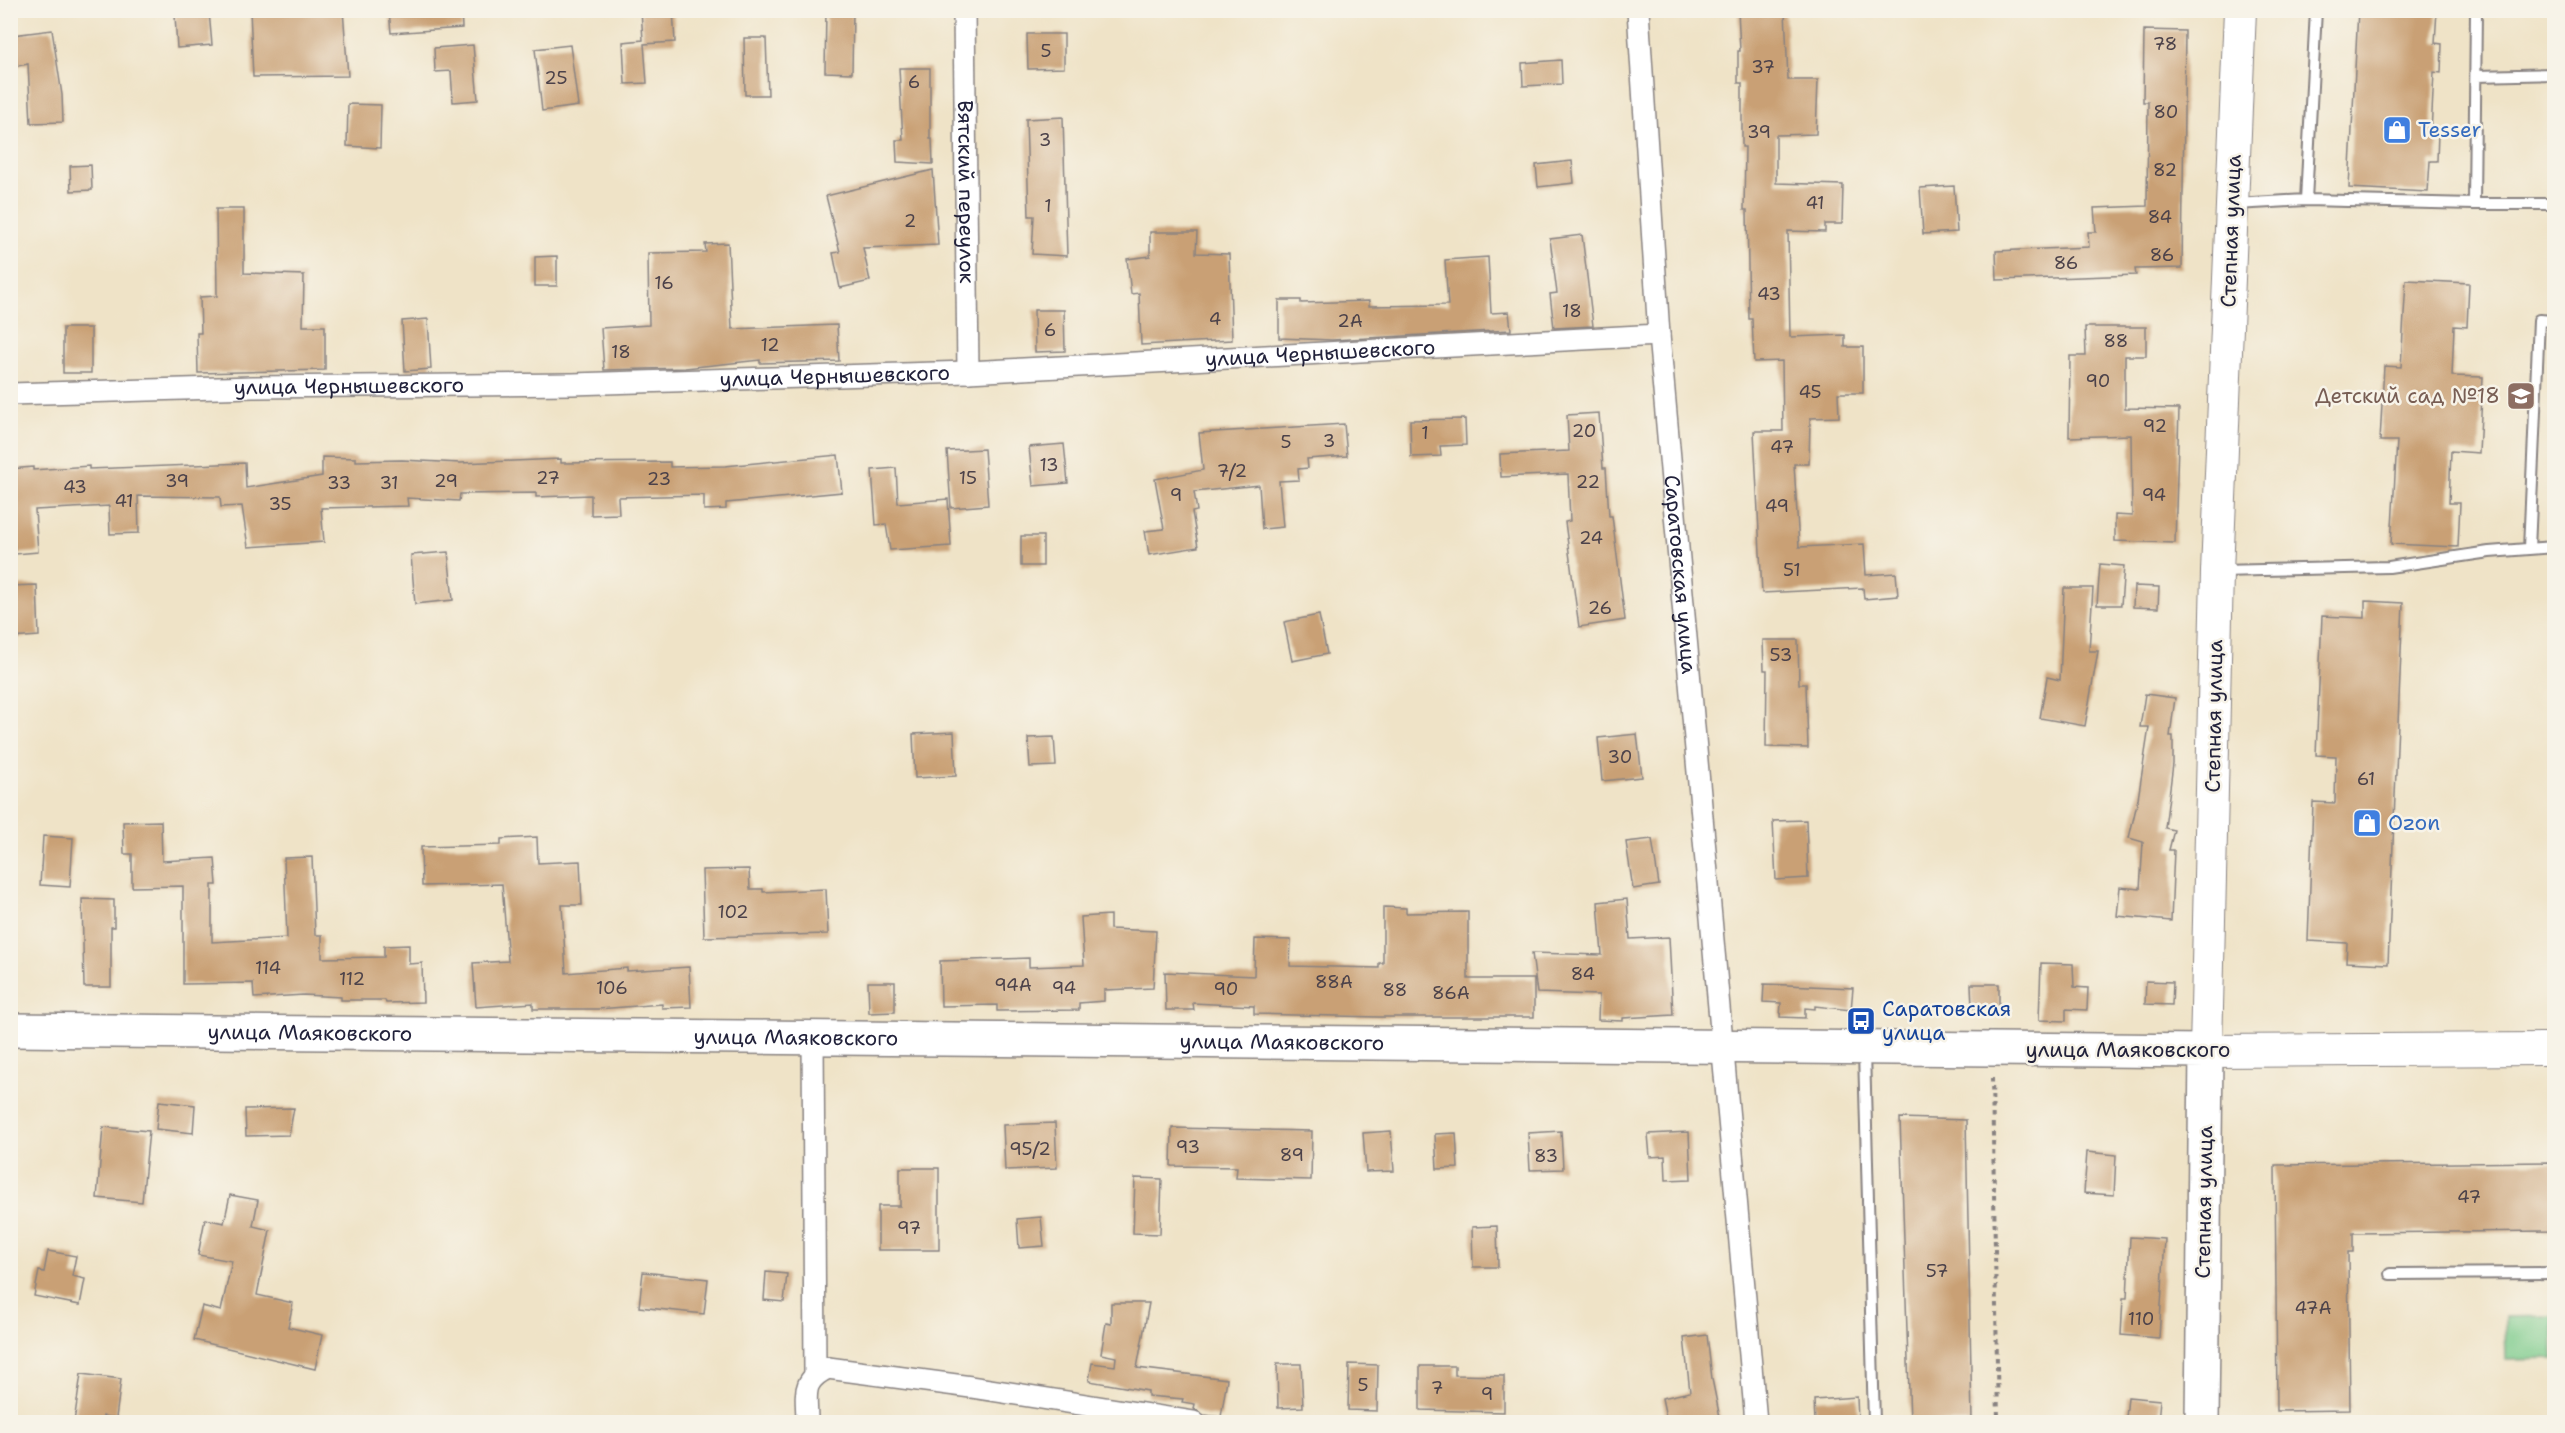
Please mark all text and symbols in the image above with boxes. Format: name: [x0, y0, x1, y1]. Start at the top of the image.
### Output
house number: 78: [2153, 32, 2177, 56]
house number: 5: [1040, 39, 1052, 63]
house number: 37: [1751, 55, 1775, 79]
house number: 25: [544, 66, 568, 90]
house number: 6: [908, 70, 920, 94]
street label: Вятский переулок: [951, 100, 981, 284]
house number: 80: [2154, 100, 2178, 124]
shop icon: Tesser: [2381, 114, 2413, 146]
place label: Tesser: [2418, 116, 2481, 144]
house number: 39: [1747, 120, 1771, 144]
house number: 3: [1039, 128, 1051, 152]
street label: Степная улица: [2214, 154, 2248, 308]
house number: 82: [2153, 158, 2177, 182]
house number: 41: [1805, 191, 1825, 215]
house number: 1: [1044, 194, 1052, 218]
house number: 84: [2148, 205, 2172, 229]
house number: 2: [904, 209, 916, 233]
house number: 86: [2150, 243, 2174, 267]
house number: 86: [2054, 251, 2078, 275]
house number: 16: [654, 271, 674, 295]
house number: 43: [1757, 282, 1781, 306]
house number: 18: [1562, 299, 1582, 323]
house number: 4: [1209, 307, 1221, 331]
house number: 2А: [1337, 309, 1363, 333]
house number: 6: [1044, 318, 1056, 342]
house number: 88: [2104, 329, 2128, 353]
house number: 12: [760, 333, 780, 357]
street label: улица Чернышевского: [1204, 333, 1436, 373]
house number: 18: [611, 340, 631, 364]
street label: улица Чернышевского: [719, 359, 950, 394]
house number: 90: [2086, 369, 2110, 393]
street label: улица Чернышевского: [233, 371, 464, 402]
house number: 45: [1798, 380, 1822, 404]
school or university icon: Детский сад №18: [2505, 380, 2537, 412]
place label: Детский сад №18: [2315, 382, 2500, 410]
house number: 92: [2143, 414, 2167, 438]
house number: 20: [1572, 419, 1596, 443]
house number: 1: [1421, 421, 1429, 445]
house number: 3: [1323, 429, 1335, 453]
house number: 5: [1280, 430, 1292, 454]
house number: 47: [1770, 435, 1794, 459]
house number: 13: [1039, 453, 1059, 477]
house number: 7/2: [1217, 459, 1247, 483]
house number: 27: [536, 466, 560, 490]
house number: 15: [959, 466, 977, 490]
house number: 23: [647, 467, 671, 491]
house number: 39: [165, 469, 189, 493]
house number: 29: [434, 469, 458, 493]
house number: 22: [1576, 470, 1600, 494]
house number: 33: [327, 471, 351, 495]
house number: 31: [379, 471, 399, 495]
street label: Саратовская улица: [1658, 474, 1703, 675]
house number: 43: [63, 475, 87, 499]
house number: 9: [1170, 483, 1182, 507]
house number: 94: [2142, 483, 2166, 507]
house number: 41: [114, 489, 134, 513]
house number: 35: [268, 492, 292, 516]
house number: 49: [1765, 494, 1789, 518]
house number: 24: [1579, 526, 1603, 550]
house number: 51: [1783, 558, 1801, 582]
house number: 26: [1588, 596, 1612, 620]
street label: Степная улица: [2199, 639, 2229, 793]
house number: 53: [1770, 643, 1792, 667]
house number: 30: [1608, 745, 1632, 769]
house number: 61: [2357, 767, 2375, 791]
shop icon: Ozon: [2351, 807, 2383, 839]
place label: Ozon: [2388, 809, 2440, 837]
house number: 102: [717, 900, 749, 924]
house number: 114: [255, 956, 281, 980]
house number: 84: [1571, 962, 1595, 986]
house number: 112: [339, 967, 365, 991]
house number: 88А: [1315, 970, 1353, 994]
house number: 94А: [994, 973, 1032, 997]
house number: 106: [596, 976, 628, 1000]
house number: 94: [1052, 976, 1076, 1000]
house number: 90: [1214, 977, 1238, 1001]
house number: 88: [1383, 978, 1407, 1002]
house number: 86А: [1432, 981, 1470, 1005]
place label: Саратовская улица: [1882, 995, 2011, 1047]
bus stop icon: Саратовская улица: [1845, 1005, 1877, 1037]
street label: улица Маяковского: [207, 1018, 413, 1048]
street label: улица Маяковского: [693, 1023, 899, 1052]
street label: улица Маяковского: [1179, 1027, 1385, 1057]
street label: улица Маяковского: [2026, 1036, 2230, 1064]
street label: Степная улица: [2189, 1125, 2219, 1279]
house number: 93: [1176, 1135, 1200, 1159]
house number: 95/2: [1009, 1137, 1051, 1161]
house number: 89: [1280, 1143, 1304, 1167]
house number: 83: [1534, 1144, 1558, 1168]
house number: 47: [2457, 1185, 2481, 1209]
house number: 97: [897, 1216, 921, 1240]
house number: 57: [1926, 1259, 1948, 1283]
house number: 47А: [2294, 1296, 2332, 1320]
house number: 110: [2128, 1307, 2154, 1331]
house number: 5: [1357, 1373, 1369, 1397]
house number: 7: [1431, 1376, 1443, 1400]
house number: 9: [1481, 1382, 1493, 1406]

